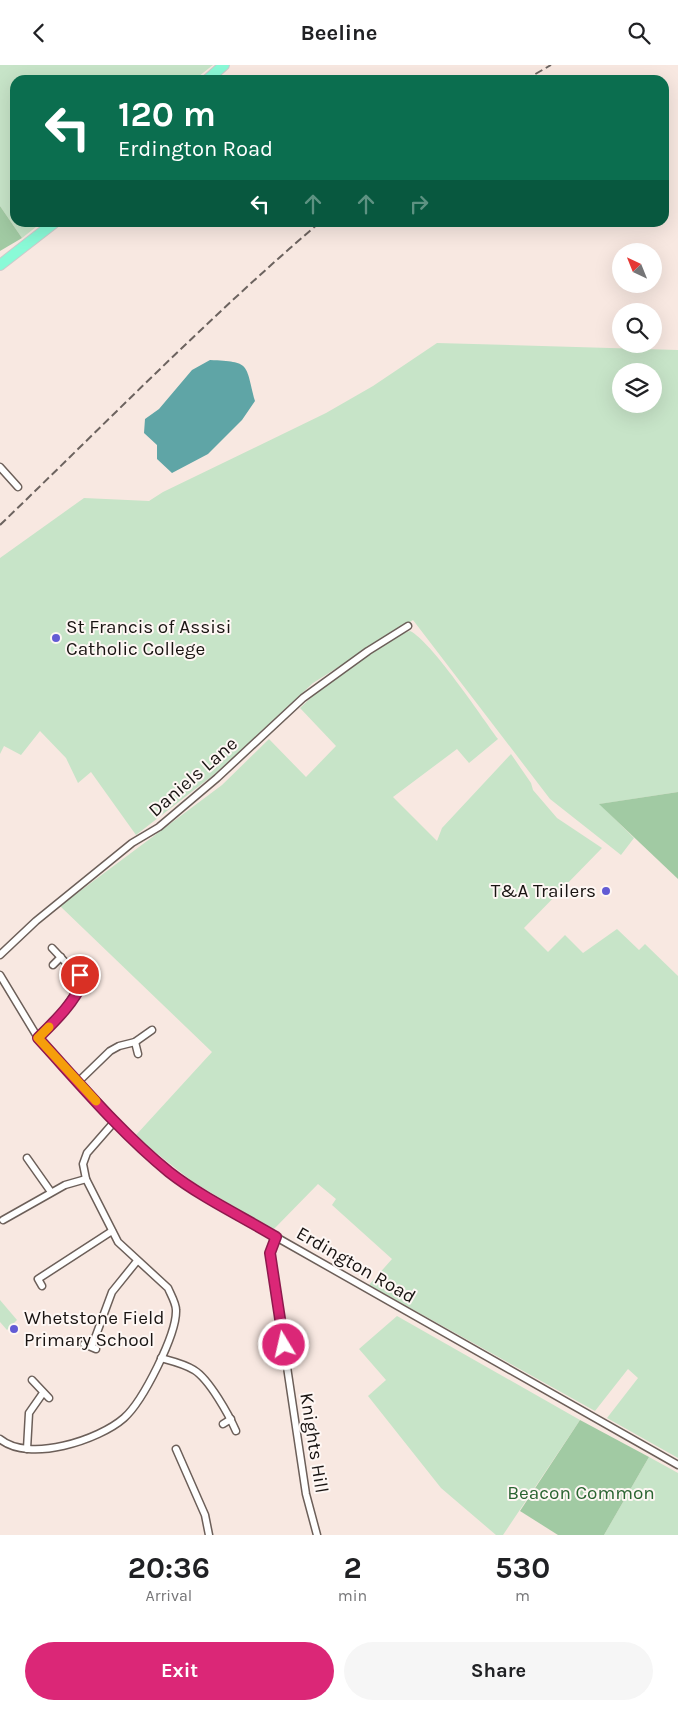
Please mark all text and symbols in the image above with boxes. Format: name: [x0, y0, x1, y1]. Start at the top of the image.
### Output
icon: back: [25, 19, 53, 47]
icon: search: [625, 19, 653, 47]
text: Beeline: [301, 20, 377, 46]
text: 120 m: [118, 94, 216, 135]
icon: left: [35, 95, 100, 160]
text: Erdington Road: [118, 136, 273, 162]
icon: left: [246, 190, 274, 218]
icon: ahead: [299, 190, 327, 218]
icon: ahead: [352, 190, 380, 218]
icon: right: [405, 190, 433, 218]
north arrow: [612, 243, 662, 293]
map controls: [612, 243, 662, 413]
button: search: [612, 303, 662, 353]
button: layers: [612, 363, 662, 413]
place label: St Francis of Assisi Catholic College: [66, 616, 231, 660]
marker: St Francis of Assisi Catholic College: [50, 632, 62, 644]
street label: Daniels Lane: [144, 733, 242, 821]
place label: T&A Trailers: [491, 880, 596, 902]
marker: T&A Trailers: [600, 885, 612, 897]
pin: [59, 954, 101, 996]
icon: arrive: [66, 961, 94, 989]
street label: Erdington Road: [293, 1222, 419, 1308]
place label: Whetstone Field Primary School: [24, 1307, 165, 1351]
position arrow: [257, 1318, 309, 1370]
marker: Whetstone Field Primary School: [8, 1323, 20, 1335]
street label: Knights Hill: [295, 1391, 333, 1495]
park label: Beacon Common: [507, 1482, 655, 1504]
text: 20:36: [128, 1550, 210, 1586]
text: 2: [343, 1550, 362, 1586]
text: 530: [495, 1550, 550, 1586]
text: Arrival: [145, 1586, 192, 1605]
text: min: [338, 1586, 367, 1605]
text: m: [515, 1586, 530, 1605]
button: Exit: [25, 1642, 334, 1700]
button: Share: [344, 1642, 653, 1700]

